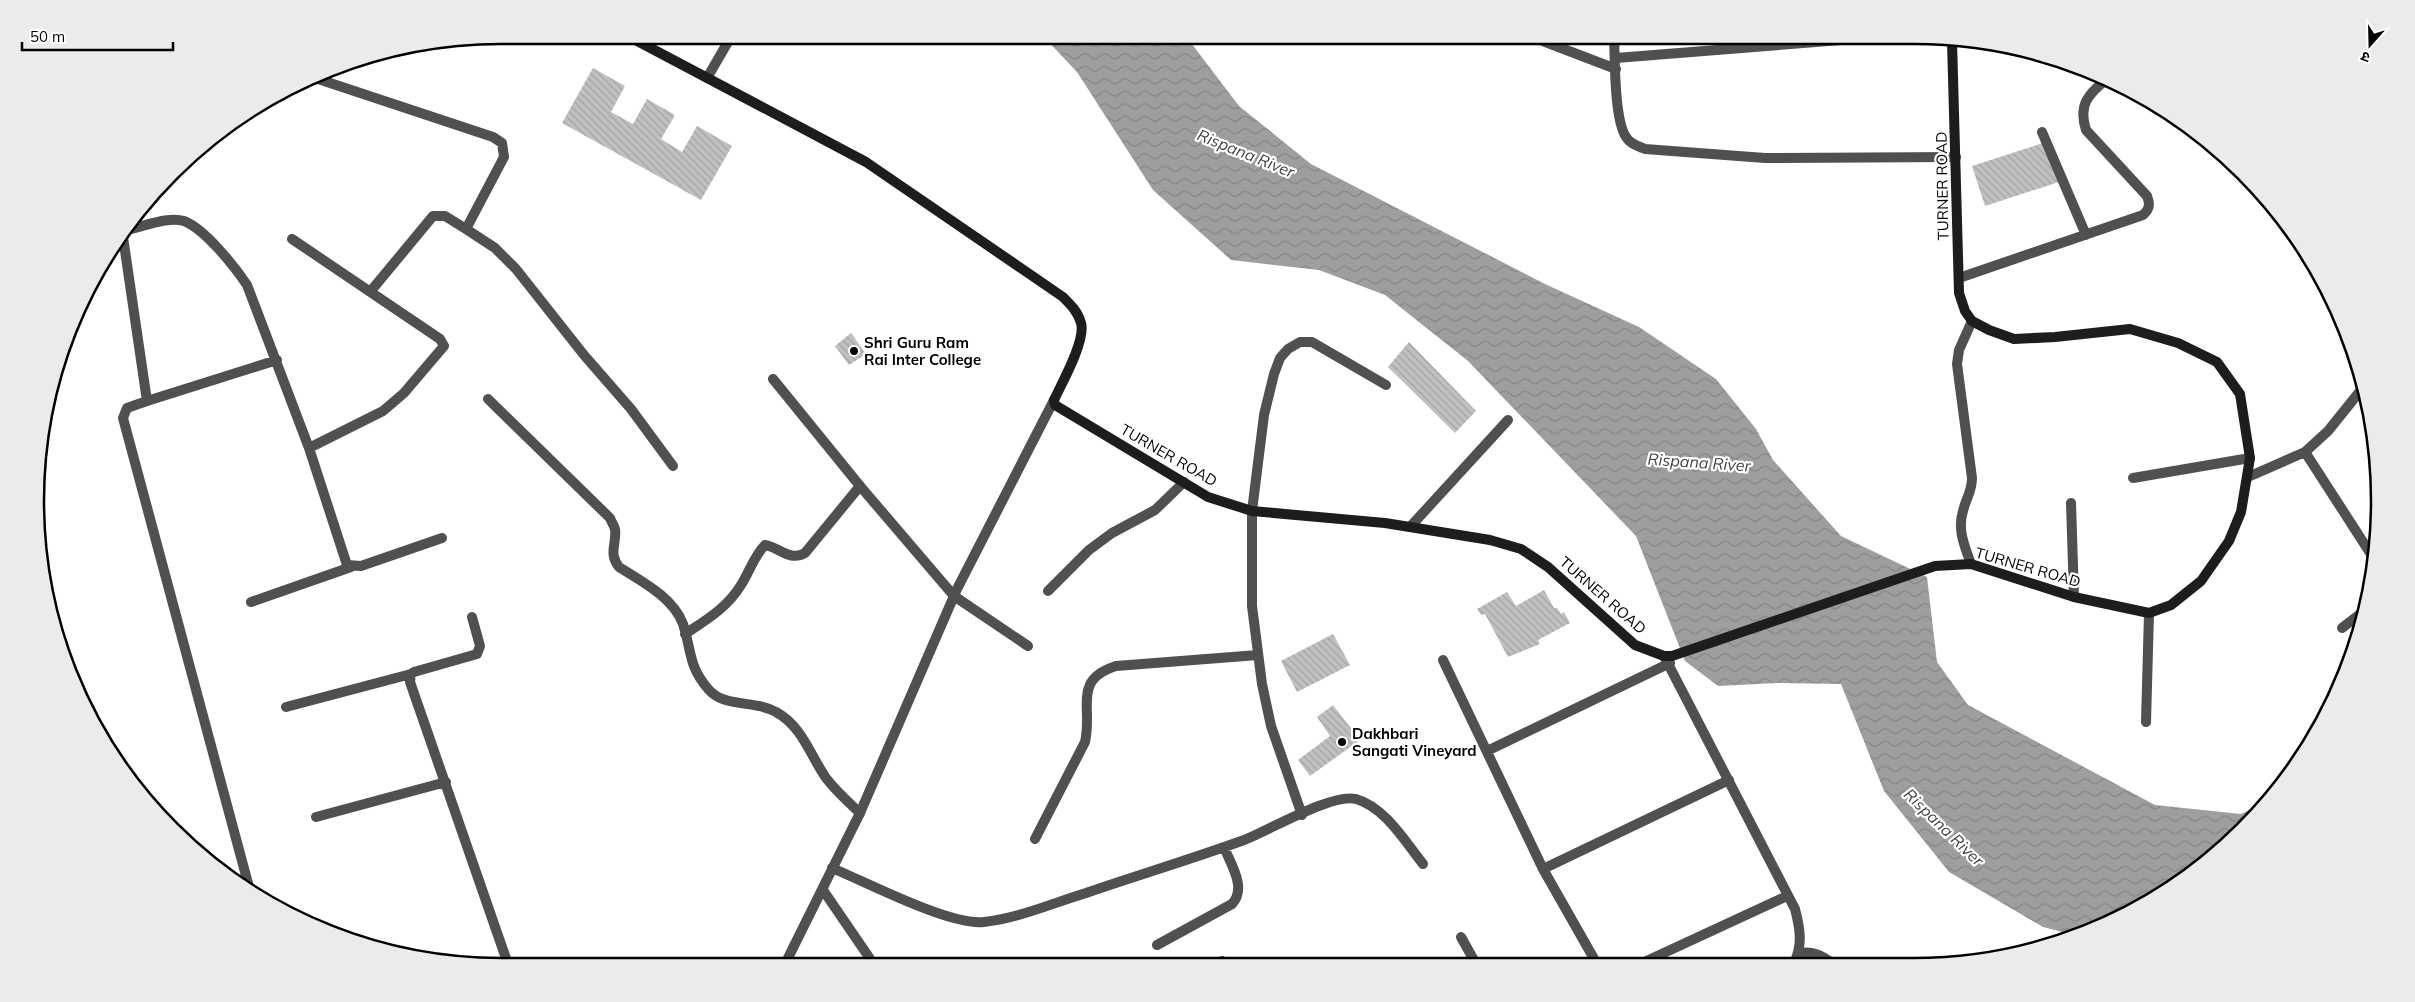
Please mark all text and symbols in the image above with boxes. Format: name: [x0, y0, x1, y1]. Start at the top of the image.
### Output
scale bar: [22, 20, 174, 52]
north arrow: [2345, 20, 2395, 70]
text: 50 m: [30, 27, 65, 46]
text: उ: [2358, 47, 2372, 67]
water label: Rispana River: [1195, 124, 1299, 182]
street label: TURNER ROAD: [1932, 132, 1952, 240]
place label: Shri Guru Ram Rai Inter College: [864, 333, 981, 369]
marker: Shri Guru Ram Rai Inter College: [848, 345, 860, 357]
street label: TURNER ROAD: [1117, 420, 1221, 490]
water label: Rispana River: [1647, 448, 1752, 476]
street label: TURNER ROAD: [1973, 543, 2083, 591]
street label: TURNER ROAD: [1556, 552, 1650, 638]
place label: Dakhbari Sangati Vineyard: [1352, 724, 1477, 760]
marker: Dakhbari Sangati Vineyard: [1336, 736, 1348, 748]
water label: Rispana River: [1900, 784, 1989, 871]

